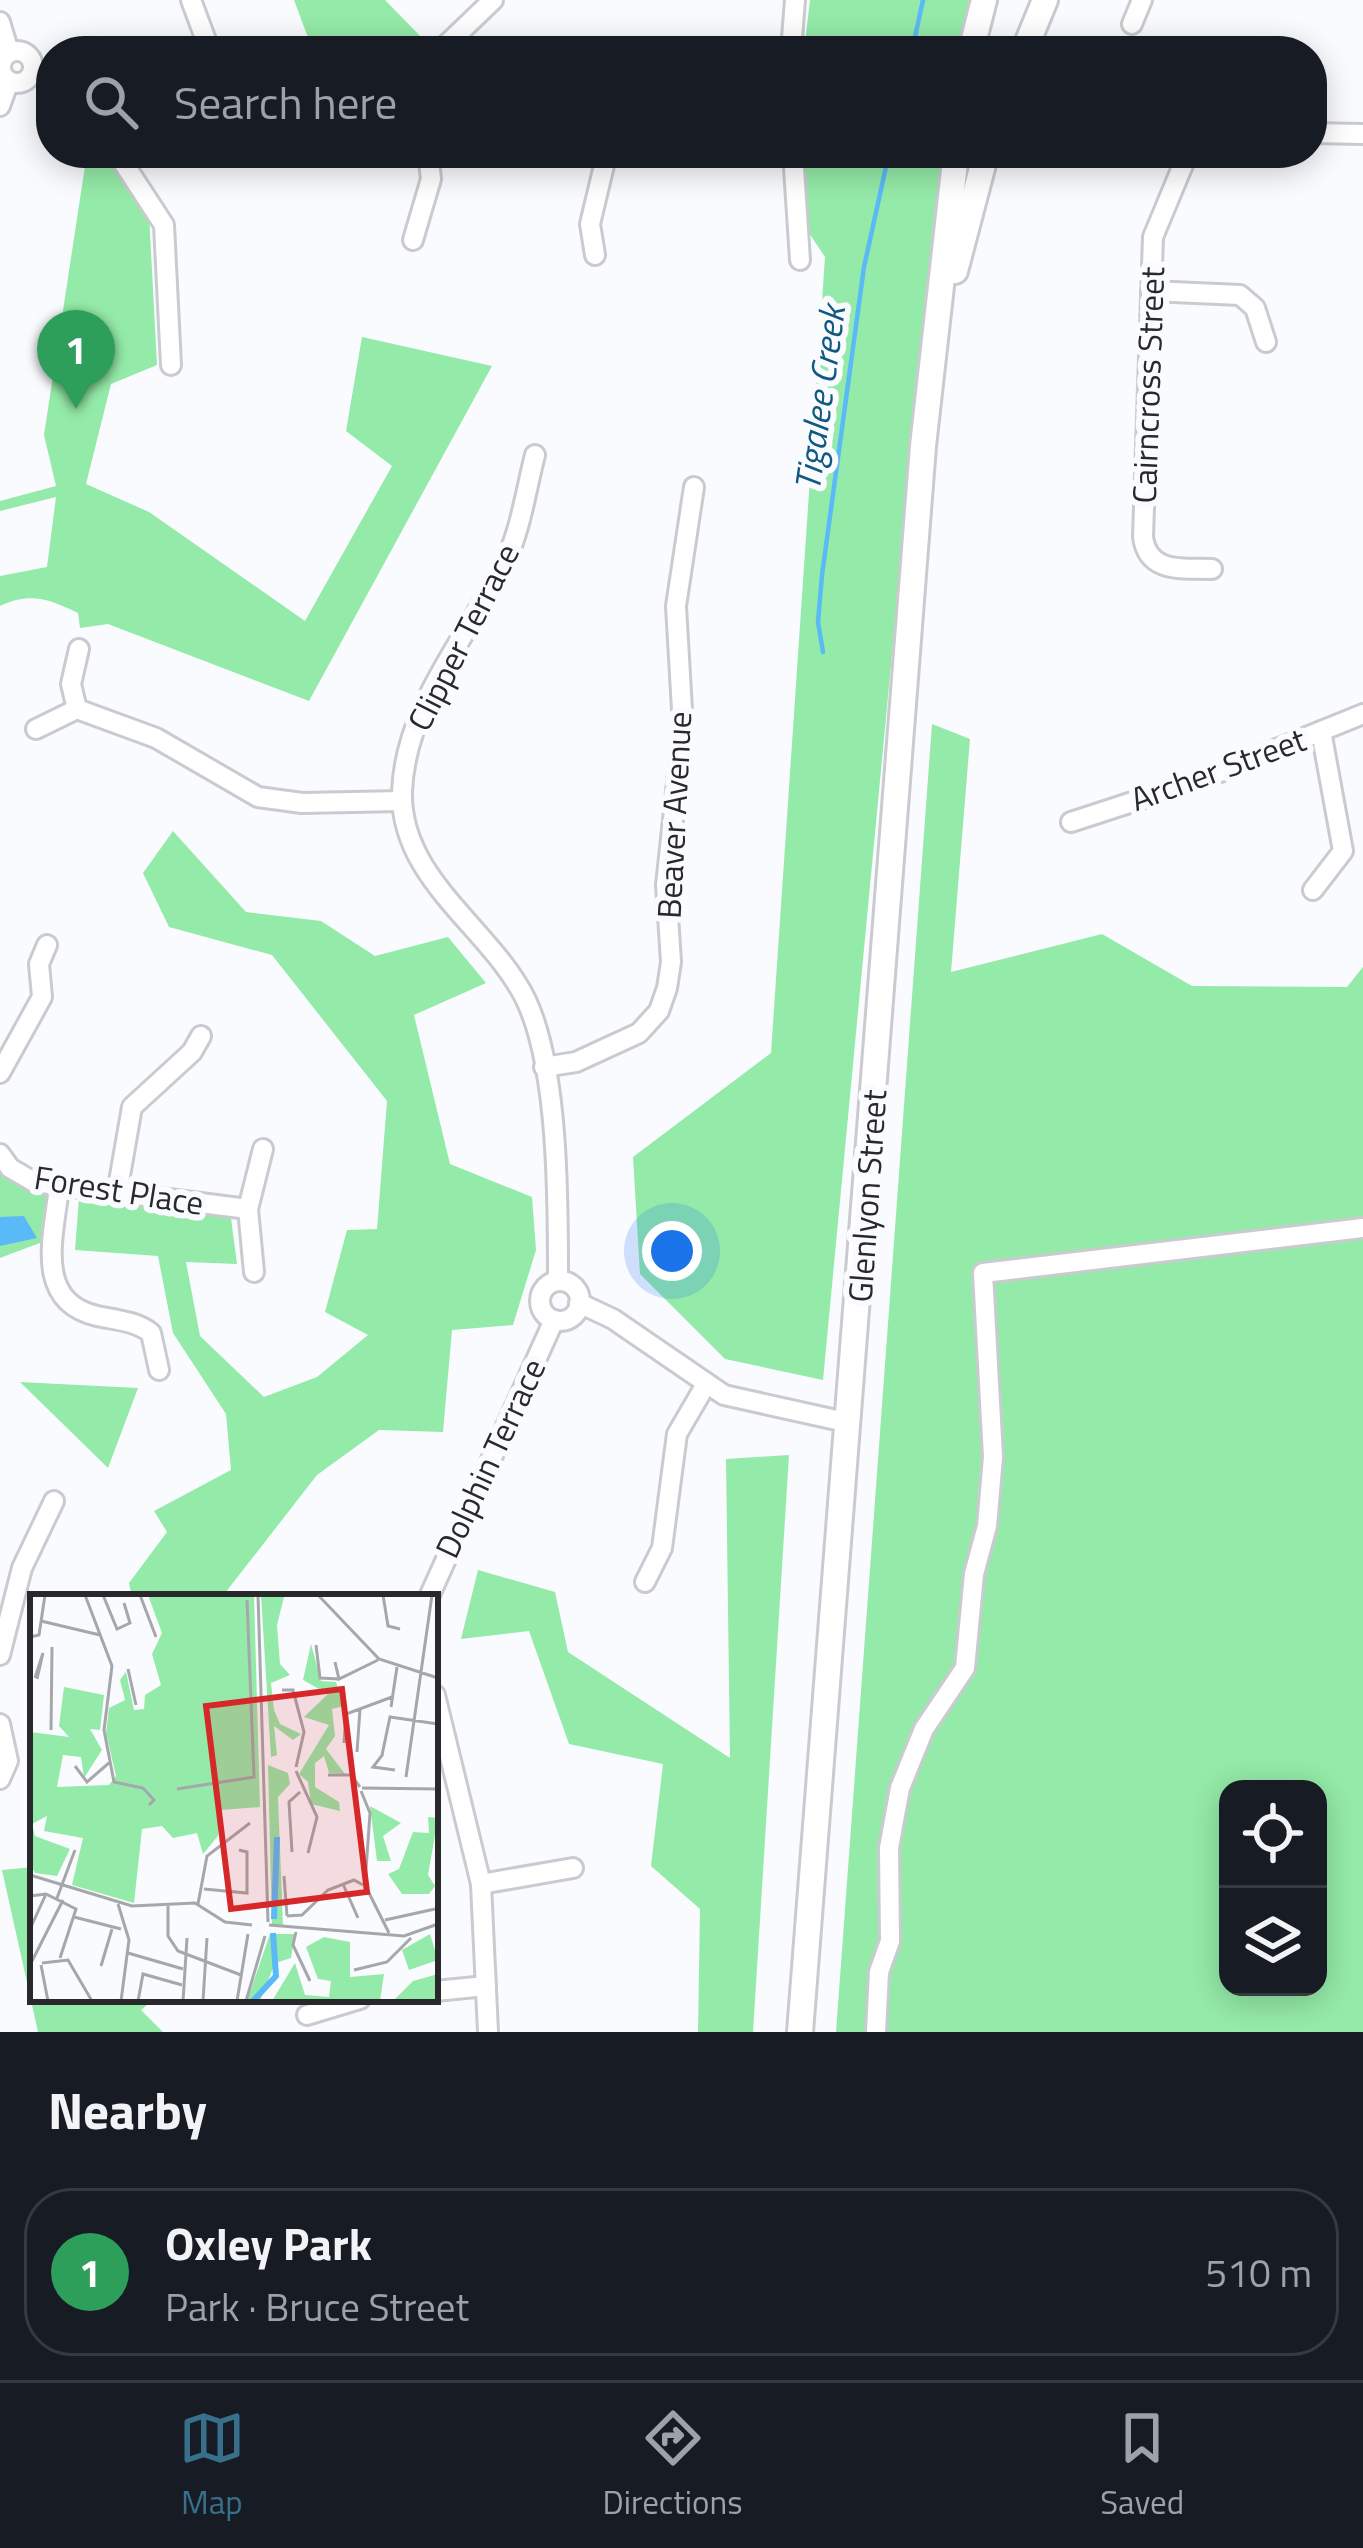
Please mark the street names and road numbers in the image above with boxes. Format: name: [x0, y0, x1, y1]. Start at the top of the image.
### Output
street label: Cairncross Street: [1119, 265, 1177, 504]
street label: Clipper Terrace: [394, 535, 532, 739]
street label: Beaver Avenue: [644, 710, 704, 920]
street label: Archer Street: [1123, 714, 1313, 824]
street label: Glenlyon Street: [835, 1088, 899, 1304]
street label: Forest Place: [31, 1152, 207, 1228]
street label: Dolphin Terrace: [422, 1350, 558, 1566]

